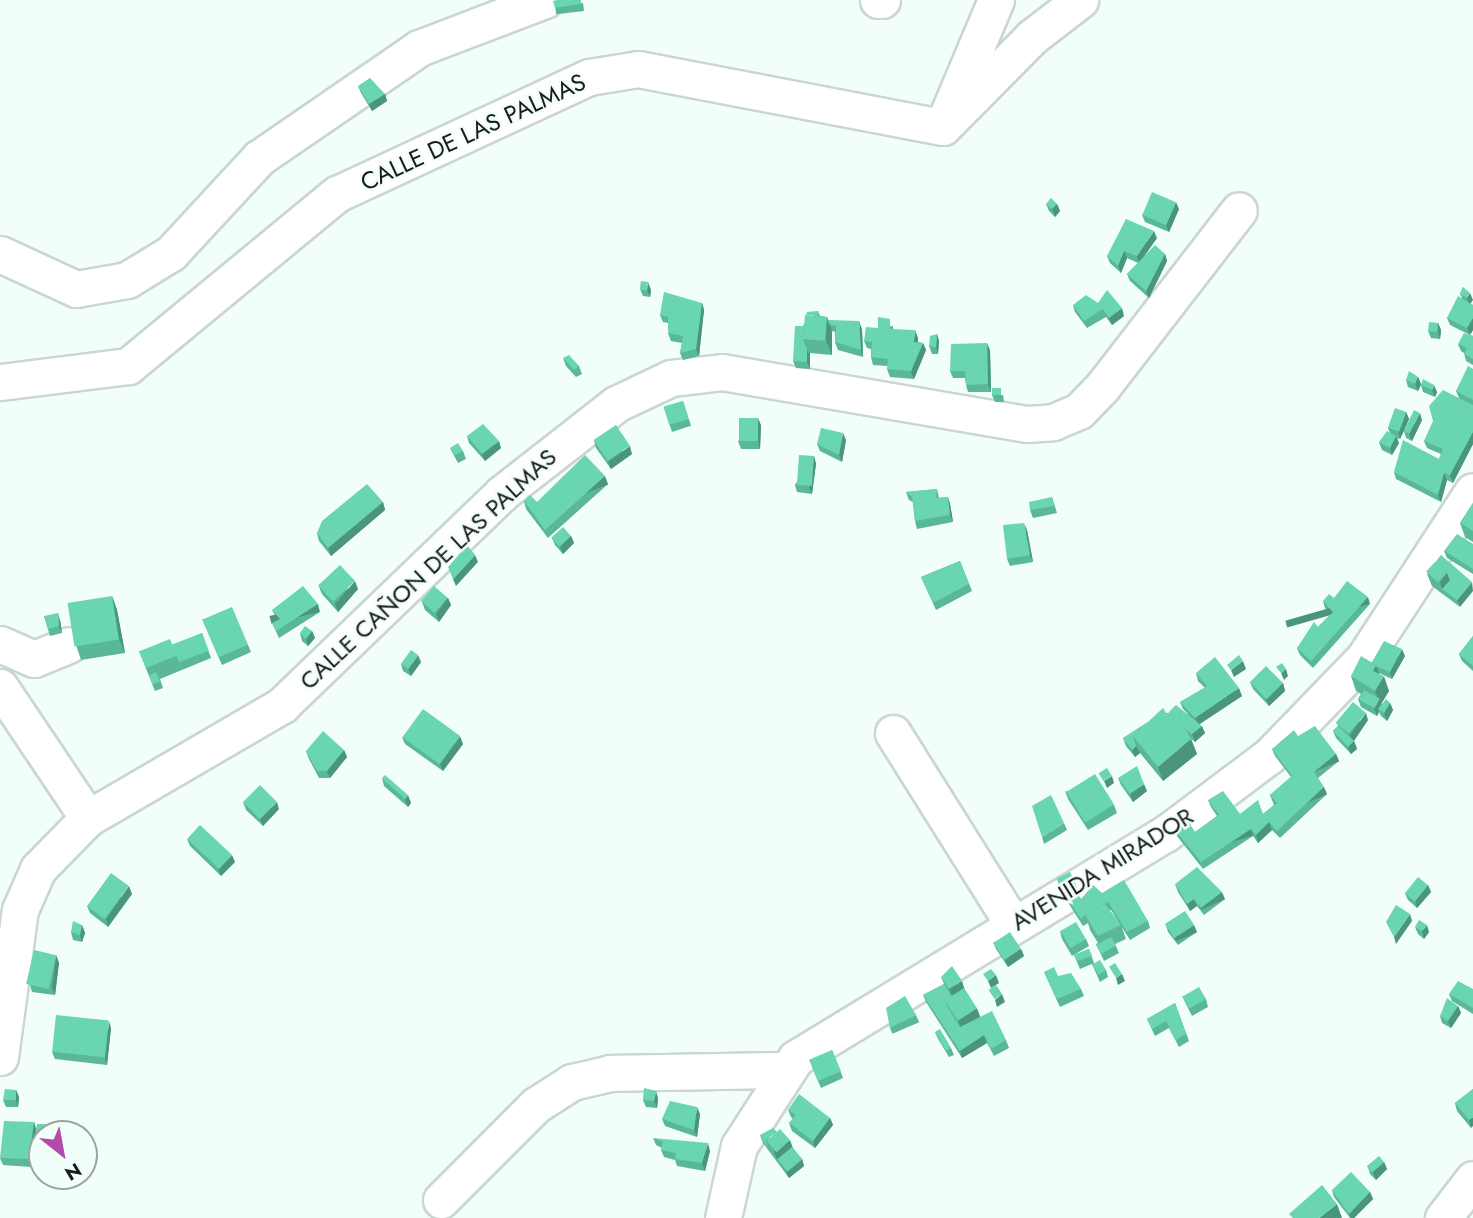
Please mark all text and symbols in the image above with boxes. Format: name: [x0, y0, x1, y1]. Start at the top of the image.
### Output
street label: CALLE DE LAS PALMAS: [356, 67, 590, 197]
street label: CALLE CAÑON DE LAS PALMAS: [294, 442, 562, 696]
street label: AVENIDA MIRADOR: [1006, 801, 1198, 937]
north arrow: [28, 1120, 98, 1190]
text: N: [60, 1156, 86, 1187]

